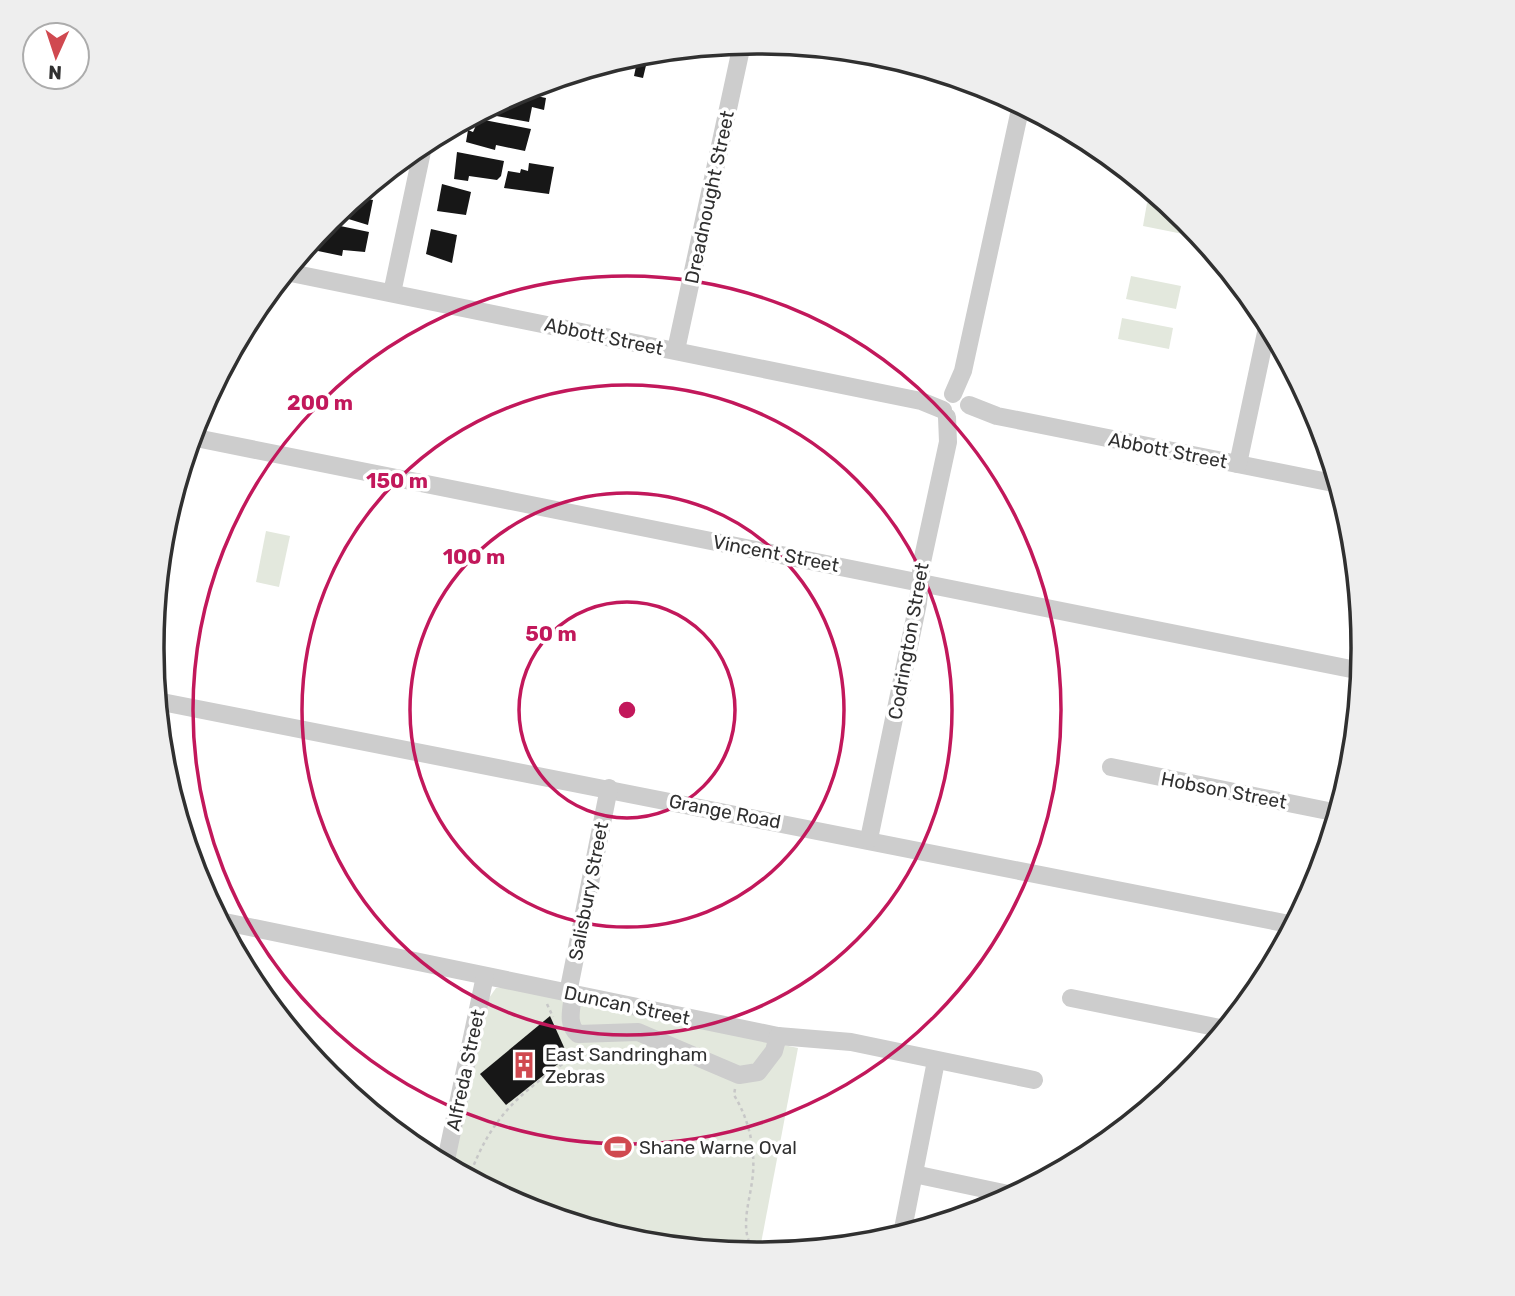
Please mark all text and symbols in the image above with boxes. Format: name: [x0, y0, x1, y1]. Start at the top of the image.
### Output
north arrow: [21, 21, 91, 91]
text: N: [48, 61, 63, 84]
street label: Dreadnought Street: [680, 108, 739, 286]
street label: Abbott Street: [543, 313, 666, 360]
text: 200 m: [287, 390, 353, 415]
street label: Abbott Street: [1107, 428, 1230, 473]
text: 150 m: [366, 468, 428, 493]
street label: Vincent Street: [711, 530, 841, 577]
text: 100 m: [443, 544, 505, 569]
street label: Codrington Street: [883, 560, 934, 721]
text: 50 m: [525, 621, 577, 646]
centre of rings: [615, 698, 639, 722]
street label: Hobson Street: [1159, 767, 1289, 814]
street label: Grange Road: [667, 789, 783, 834]
street label: Salisbury Street: [564, 819, 613, 962]
street label: Duncan Street: [562, 981, 693, 1030]
street label: Alfreda Street: [441, 1007, 490, 1133]
place label: East Sandringham Zebras: [545, 1043, 708, 1088]
building icon: East Sandringham Zebras: [509, 1050, 539, 1080]
sports icon: Shane Warne Oval: [603, 1132, 633, 1162]
place label: Shane Warne Oval: [639, 1136, 797, 1159]

